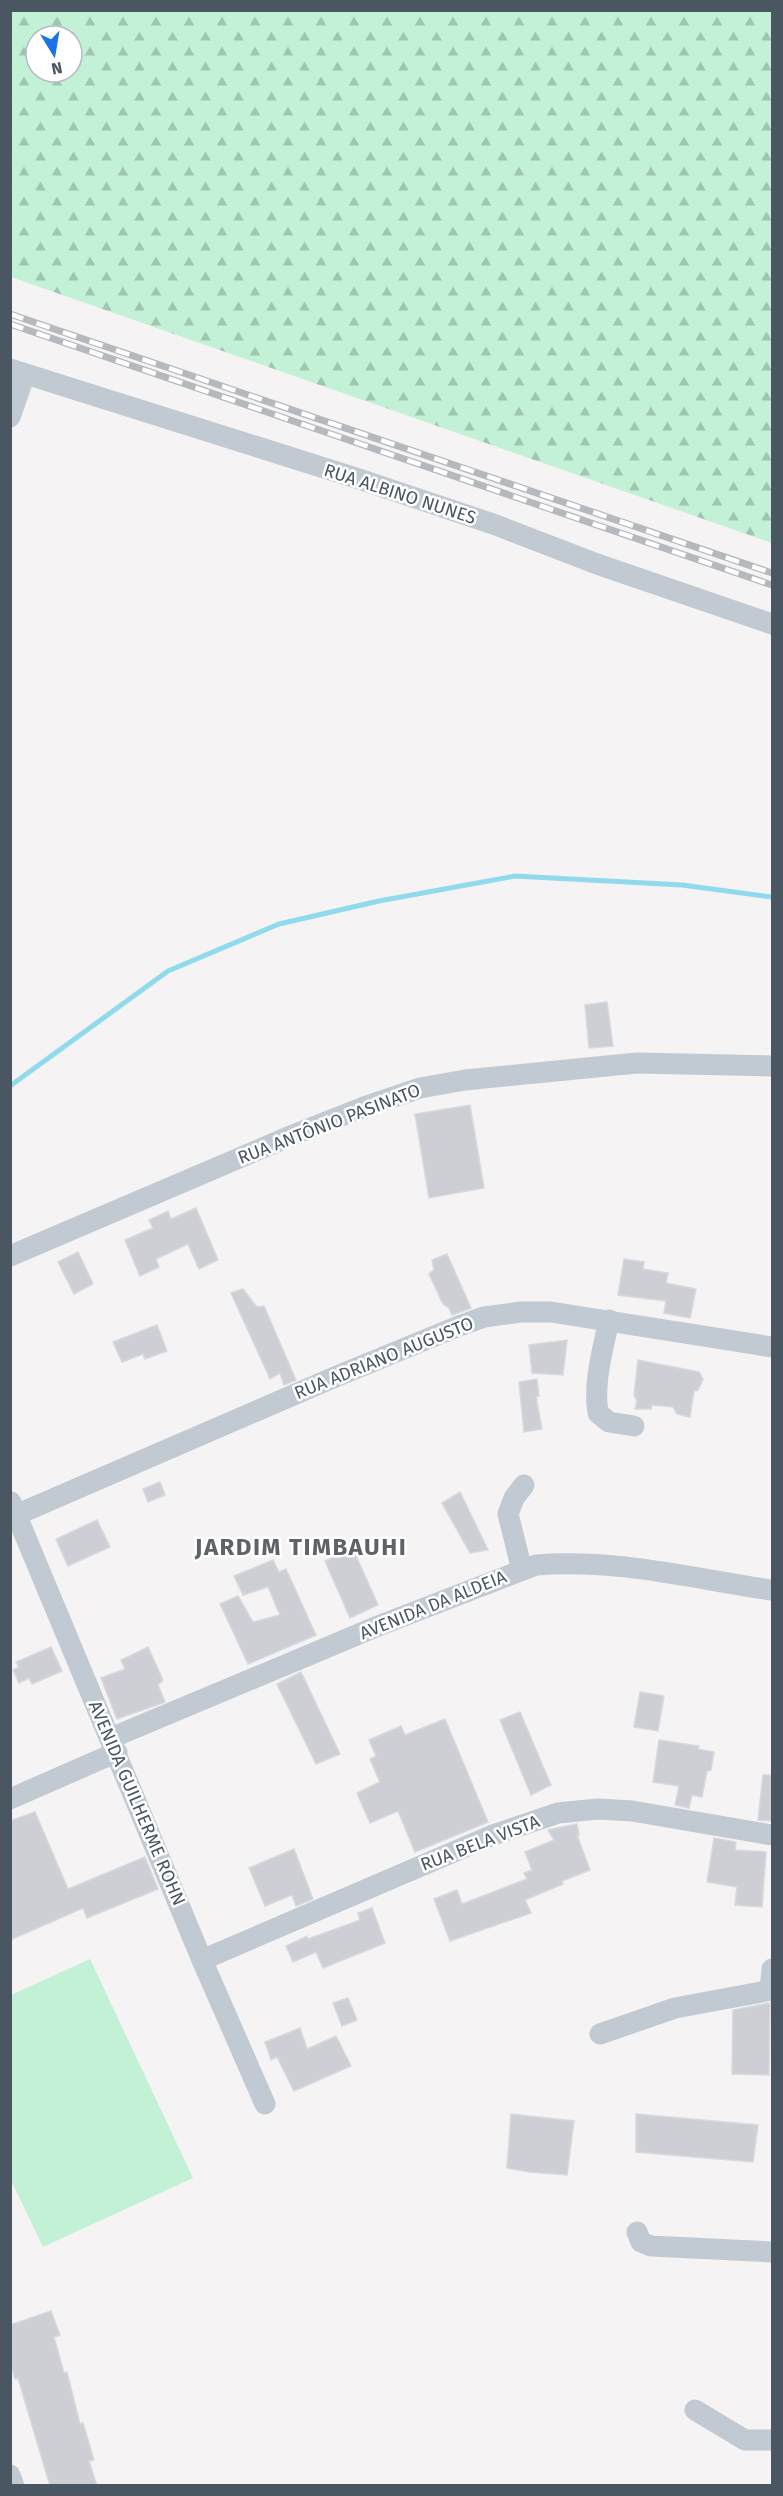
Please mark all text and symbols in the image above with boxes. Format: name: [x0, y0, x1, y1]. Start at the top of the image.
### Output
north arrow: [24, 24, 84, 84]
text: N: [50, 58, 64, 79]
street label: RUA ALBINO NUNES: [321, 459, 479, 529]
street label: RUA ANTÔNIO PASINATO: [235, 1079, 423, 1169]
street label: RUA ADRIANO AUGUSTO: [291, 1312, 477, 1404]
district label: JARDIM TIMBAUHI: [194, 1533, 407, 1561]
street label: AVENIDA DA ALDEIA: [356, 1565, 510, 1644]
street label: AVENIDA GUILHERME ROHN: [84, 1697, 190, 1909]
street label: RUA BELA VISTA: [417, 1810, 543, 1876]

